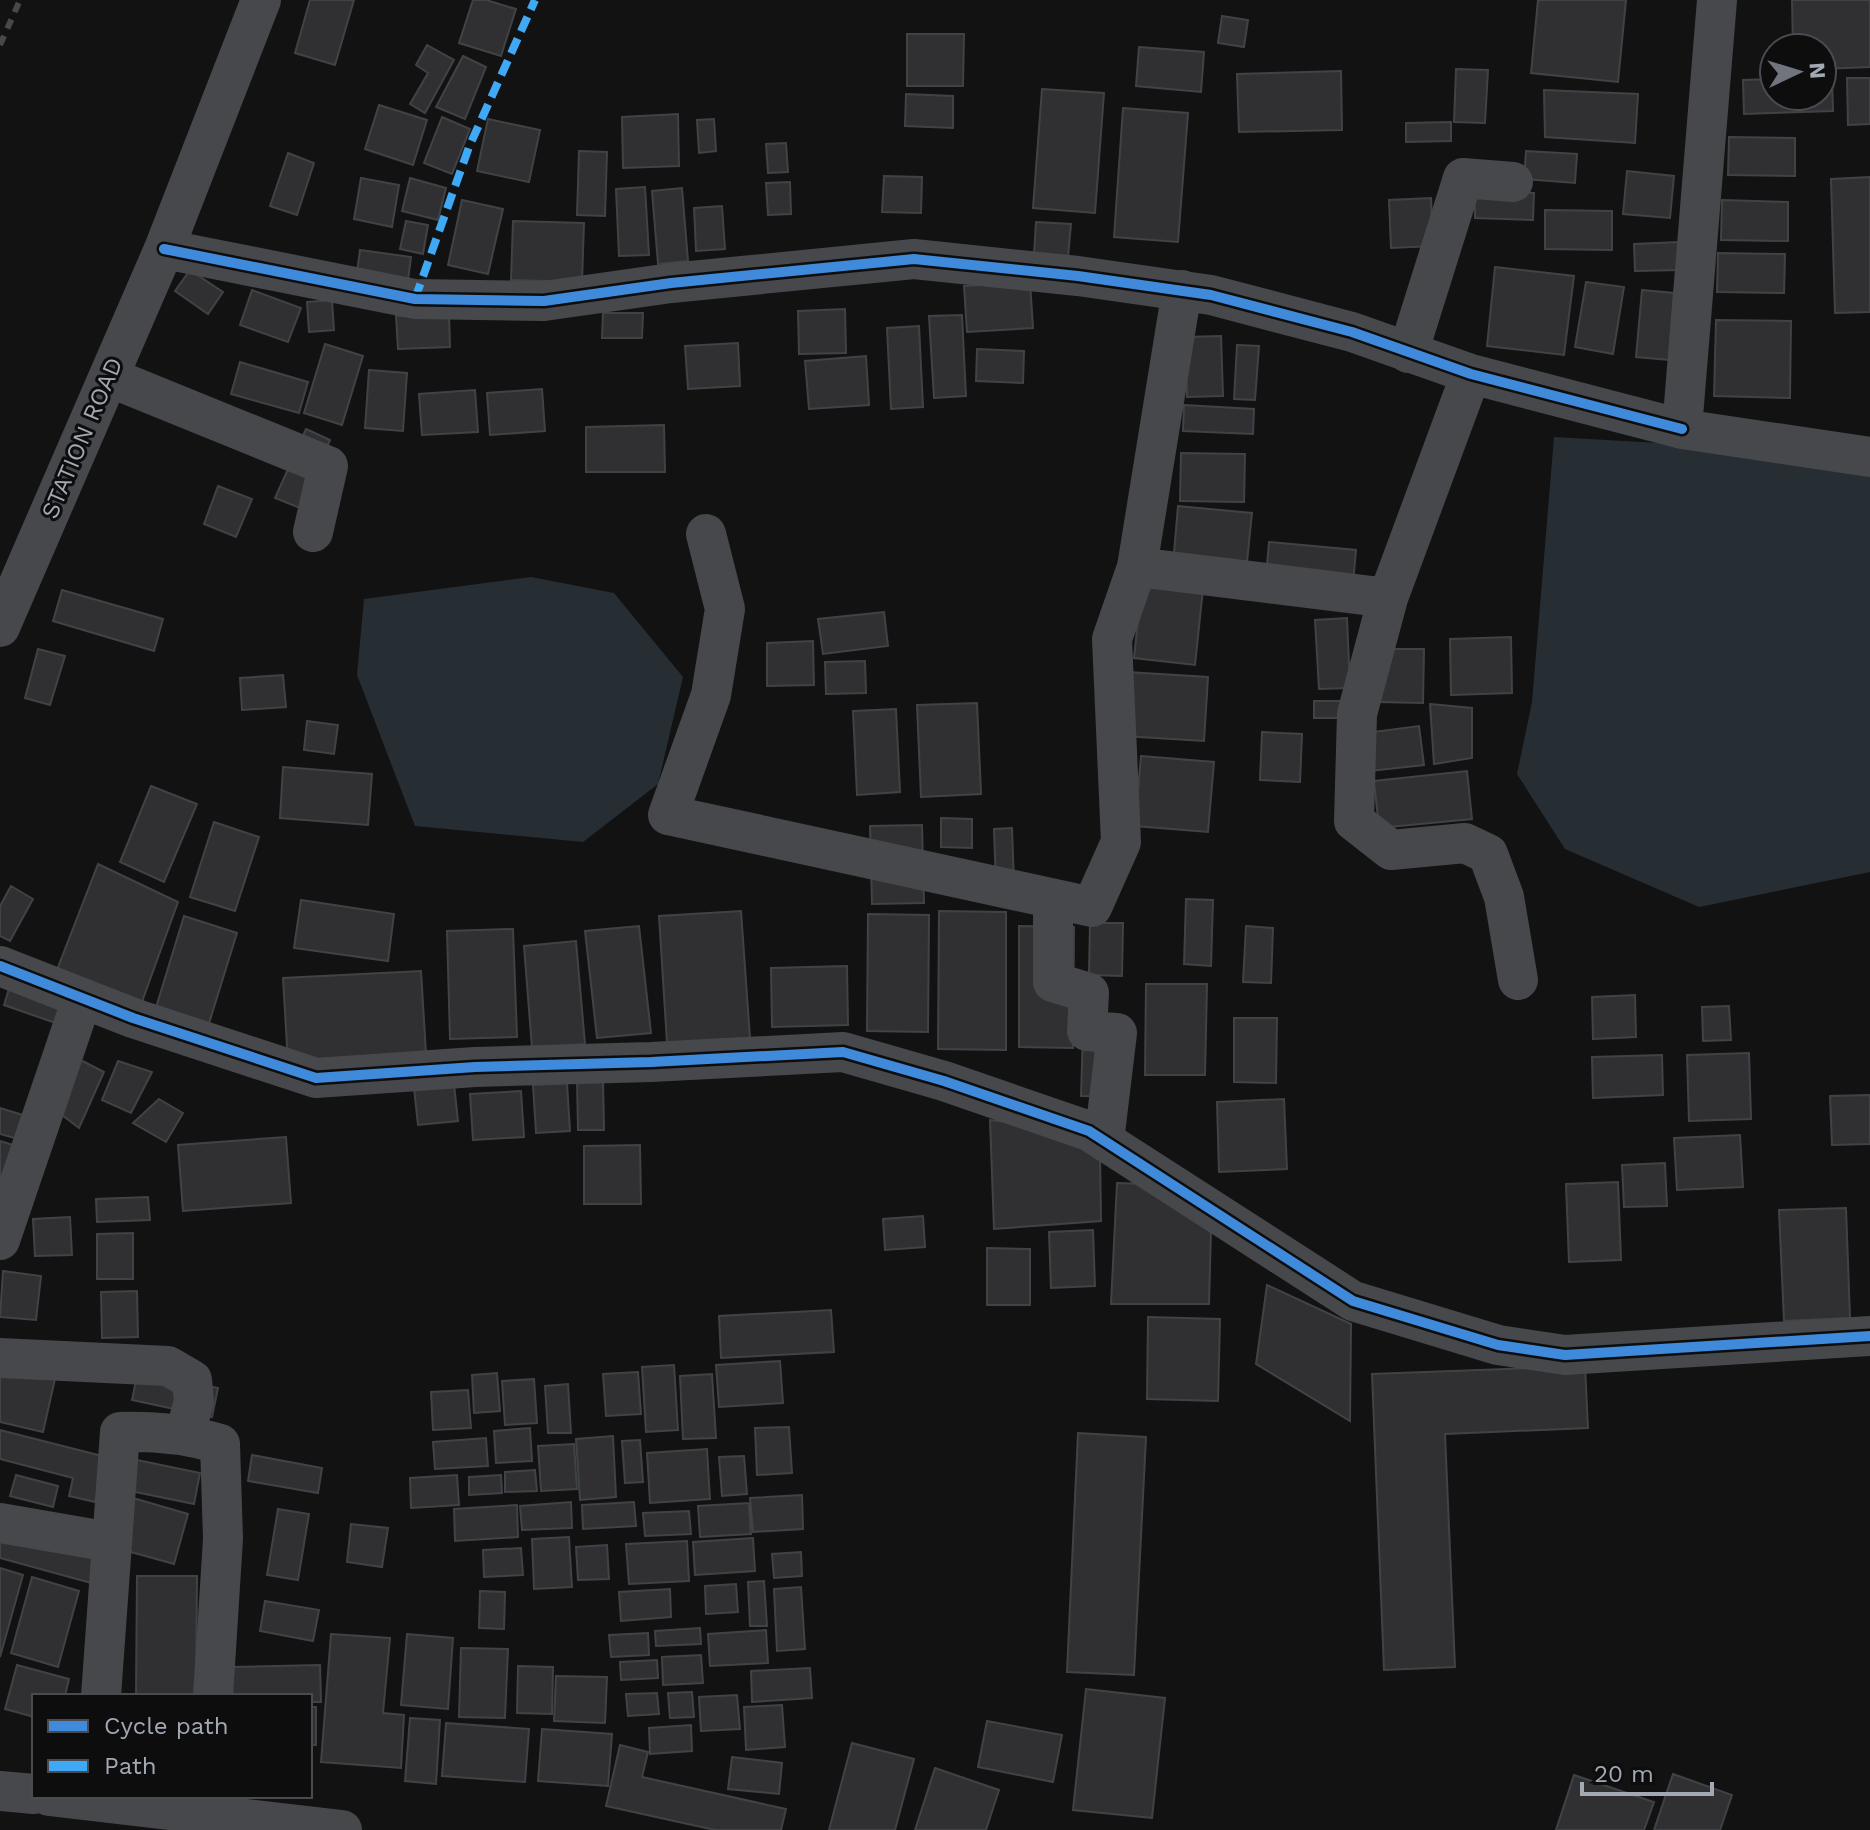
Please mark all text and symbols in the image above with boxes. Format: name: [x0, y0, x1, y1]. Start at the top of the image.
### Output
north arrow: [1758, 32, 1838, 112]
text: N: [1804, 62, 1830, 80]
street label: STATION ROAD: [35, 353, 129, 523]
legend: [32, 1694, 312, 1798]
text: Cycle path: [104, 1712, 229, 1740]
scale bar: [1582, 1746, 1712, 1796]
text: Path: [104, 1752, 157, 1780]
text: 20 m: [1594, 1760, 1654, 1788]

